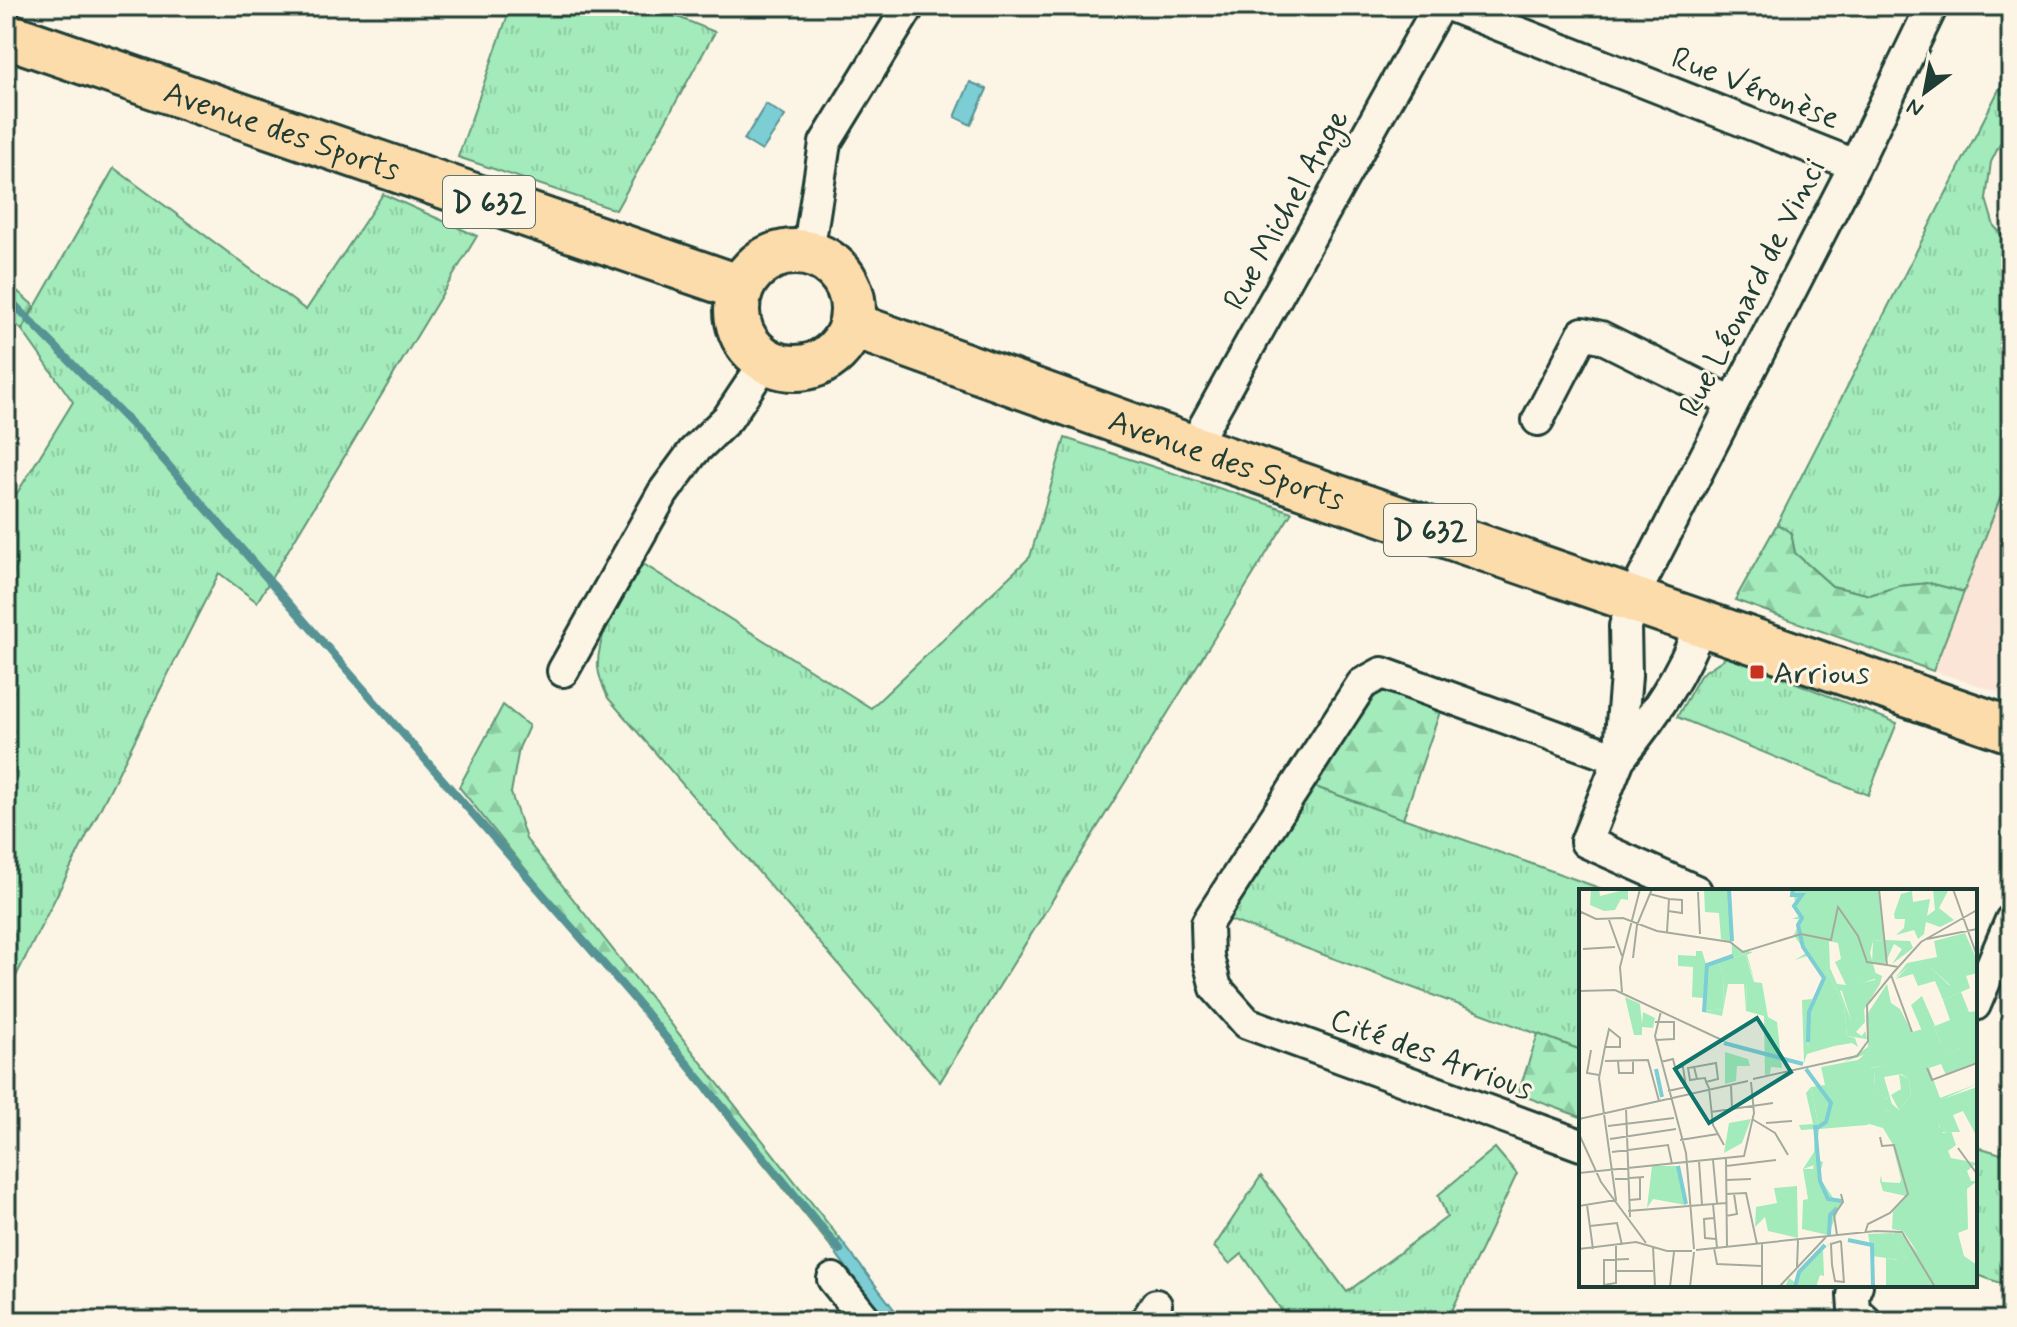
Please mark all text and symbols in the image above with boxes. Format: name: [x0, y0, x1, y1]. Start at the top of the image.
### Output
street label: Rue Véronèse: [1665, 38, 1845, 140]
north arrow: [1885, 52, 1965, 132]
street label: Avenue des Sports: [158, 72, 405, 192]
text: N: [1902, 92, 1929, 123]
street label: Rue Michel Ange: [1214, 102, 1361, 319]
street label: Rue Léonard de Vinci: [1669, 151, 1836, 424]
road number: D 632: [443, 176, 535, 228]
street label: Avenue des Sports: [1102, 400, 1350, 522]
road number: D 632: [1384, 504, 1476, 556]
place label: Arrious: [1773, 653, 1870, 695]
marker: Arrious: [1748, 663, 1766, 681]
inset map: [1579, 889, 1977, 1287]
street label: Cité des Arrious: [1324, 999, 1538, 1111]

